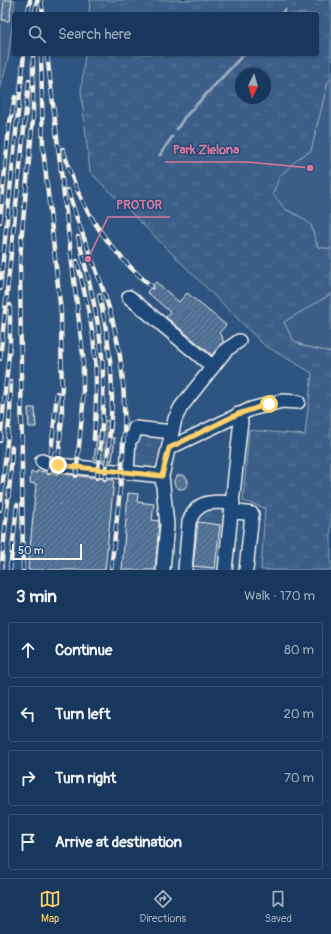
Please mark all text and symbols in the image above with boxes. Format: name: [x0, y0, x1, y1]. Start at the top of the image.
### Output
search box: [12, 12, 319, 56]
icon: search: [26, 23, 48, 45]
text: Search here: [58, 25, 131, 44]
north arrow: [235, 68, 271, 104]
callout: Park Zielona: [165, 137, 248, 162]
text: Park Zielona: [173, 142, 239, 158]
callout: PROTOR: [108, 192, 170, 217]
text: PROTOR: [116, 197, 162, 213]
route start: [260, 395, 278, 413]
route end: [49, 456, 67, 474]
scale bar: [12, 542, 82, 561]
text: 50 m: [18, 544, 44, 557]
text: 3 min: [16, 586, 57, 607]
text: Walk · 170 m: [244, 588, 315, 604]
icon: ahead: [17, 639, 39, 661]
text: Continue: [55, 641, 113, 660]
text: 80 m: [284, 642, 314, 658]
icon: left: [17, 703, 39, 725]
text: Turn left: [55, 705, 111, 724]
text: 20 m: [283, 706, 314, 722]
icon: right: [17, 767, 39, 789]
text: Turn right: [55, 769, 116, 788]
text: 70 m: [284, 770, 314, 786]
icon: arrive: [17, 831, 39, 853]
text: Arrive at destination: [55, 833, 182, 852]
tab: Map: [39, 888, 61, 925]
tab: Directions: [139, 888, 186, 925]
tab: Saved: [265, 888, 292, 925]

